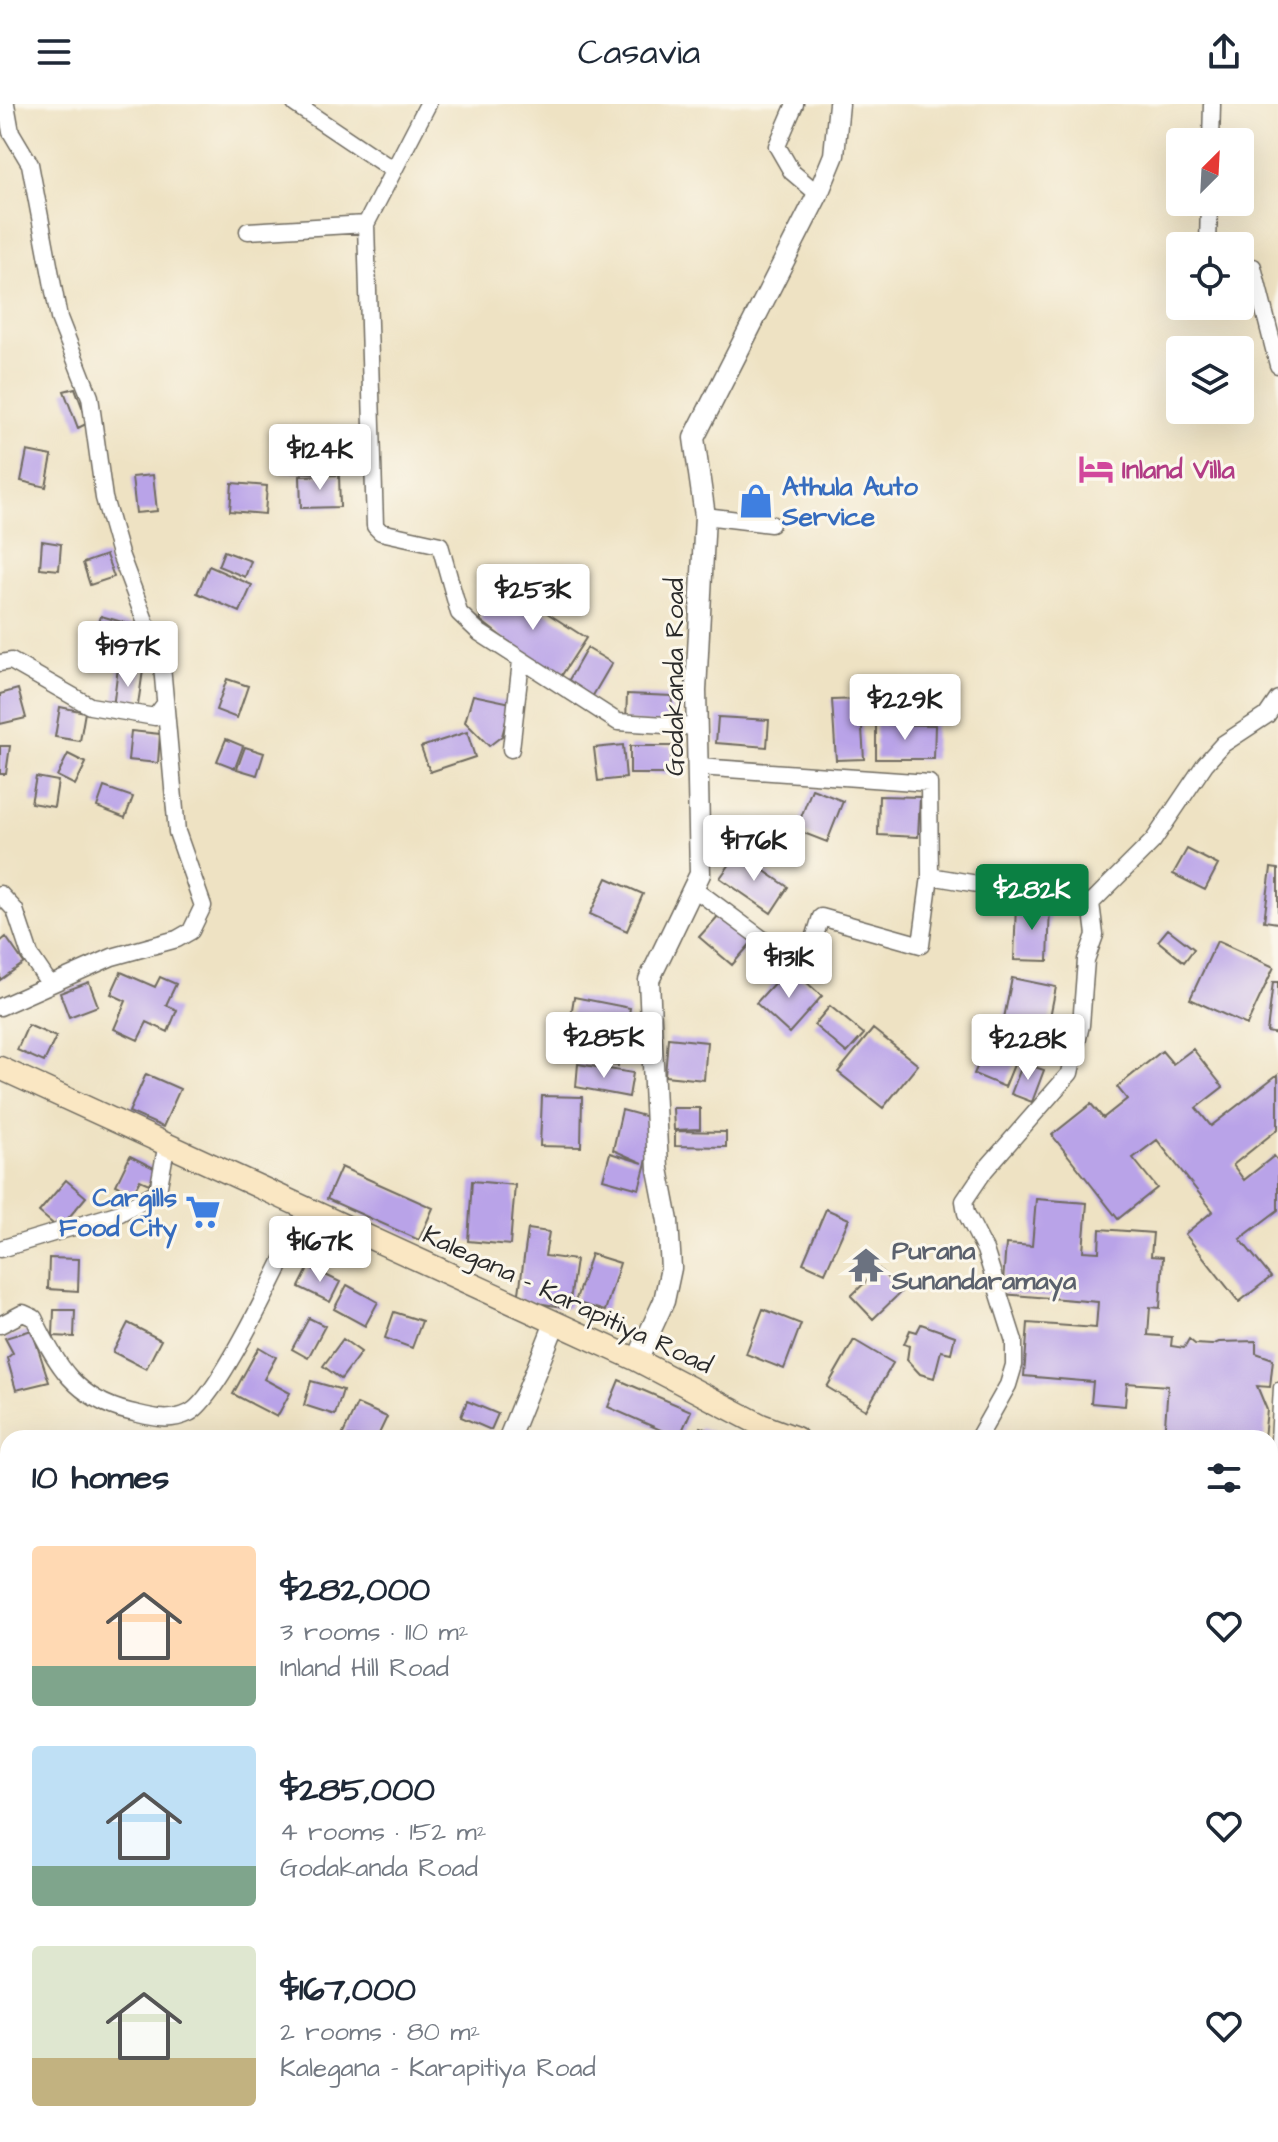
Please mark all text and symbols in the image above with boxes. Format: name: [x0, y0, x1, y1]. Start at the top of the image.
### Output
text: Casavia: [578, 27, 700, 78]
icon: menu: [32, 30, 76, 74]
icon: share: [1202, 30, 1246, 74]
north arrow: [1166, 128, 1254, 216]
map controls: [1166, 128, 1254, 424]
button: locate: [1166, 232, 1254, 320]
button: layers: [1166, 336, 1254, 424]
pin: $124K: [264, 424, 376, 492]
text: $124K: [287, 432, 353, 468]
hotel icon: Inland Villa: [1077, 450, 1115, 488]
place label: Inland Villa: [1122, 452, 1235, 488]
place label: Athula Auto Service: [781, 469, 918, 535]
shop icon: Athula Auto Service: [737, 482, 775, 520]
pin: $253K: [477, 564, 589, 632]
text: $253K: [495, 572, 571, 608]
street label: Godakanda Road: [657, 578, 693, 776]
pin: $197K: [72, 621, 184, 689]
text: $197K: [96, 629, 160, 665]
pin: $229K: [849, 674, 961, 742]
text: $229K: [868, 682, 942, 718]
pin: $176K: [698, 815, 810, 883]
text: $176K: [721, 823, 787, 859]
pin: $282K: [976, 864, 1088, 932]
text: $282K: [994, 872, 1070, 908]
pin: $131K: [733, 932, 845, 1000]
text: $131K: [764, 940, 814, 976]
pin: $285K: [548, 1012, 660, 1080]
pin: $228K: [972, 1014, 1084, 1082]
text: $285K: [564, 1020, 644, 1056]
text: $228K: [990, 1022, 1066, 1058]
place label: Cargills Food City: [59, 1180, 178, 1249]
supermarket icon: Cargills Food City: [184, 1193, 222, 1231]
pin: $167K: [264, 1216, 376, 1284]
street label: Kalegana - Karapitiya Road: [416, 1217, 718, 1385]
text: $167K: [287, 1224, 353, 1260]
place label: Purana Sunandaramaya: [891, 1233, 1077, 1302]
temple icon: Purana Sunandaramaya: [847, 1246, 885, 1284]
text: 10 homes: [32, 1454, 169, 1502]
icon: filters: [1202, 1456, 1246, 1500]
text: $282,000: [280, 1566, 430, 1614]
icon: home: [96, 1578, 192, 1674]
icon: heart: [1202, 1604, 1246, 1648]
text: 3 rooms · 110 m²: [280, 1614, 468, 1650]
text: Inland Hill Road: [280, 1650, 449, 1686]
text: $285,000: [280, 1766, 435, 1814]
icon: home: [96, 1778, 192, 1874]
icon: heart: [1202, 1804, 1246, 1848]
text: 4 rooms · 152 m²: [280, 1814, 486, 1850]
text: Godakanda Road: [280, 1850, 478, 1886]
text: $167,000: [280, 1966, 416, 2014]
icon: home: [96, 1978, 192, 2074]
icon: heart: [1202, 2004, 1246, 2048]
text: 2 rooms · 80 m²: [280, 2014, 480, 2050]
text: Kalegana - Karapitiya Road: [280, 2050, 596, 2086]

